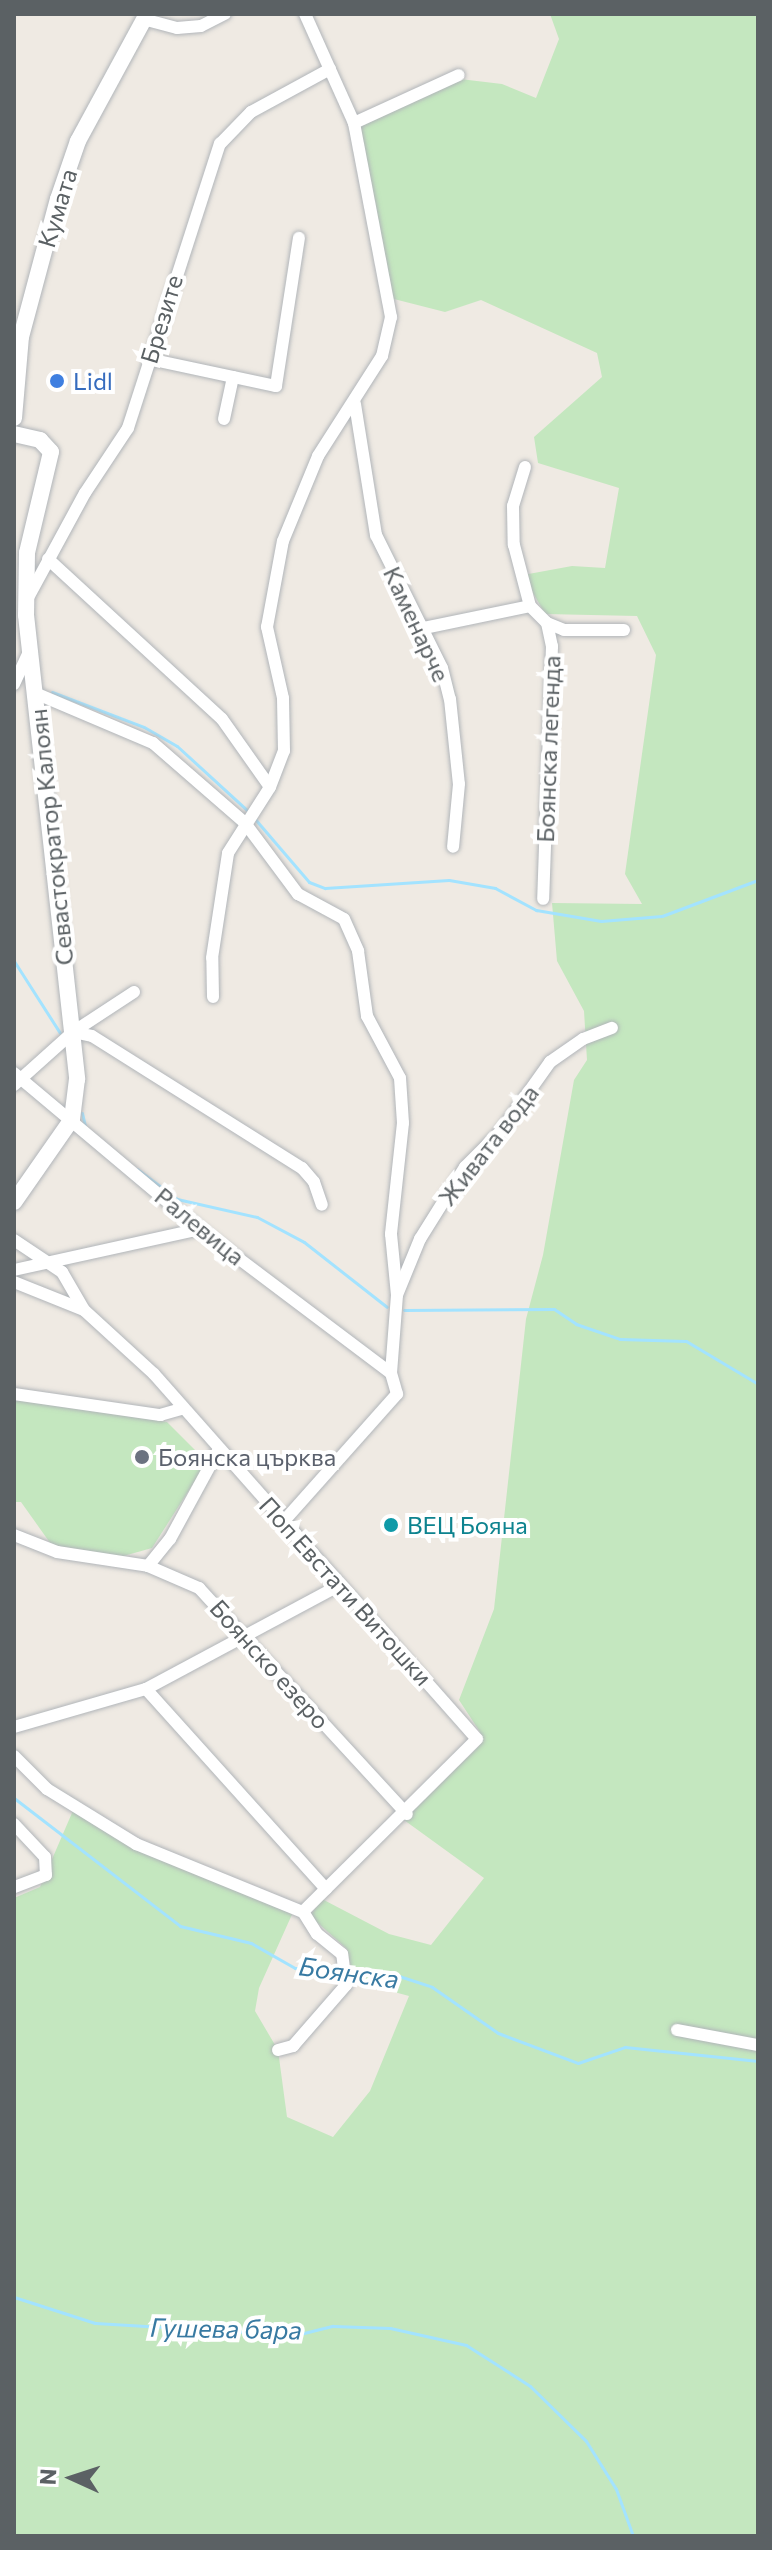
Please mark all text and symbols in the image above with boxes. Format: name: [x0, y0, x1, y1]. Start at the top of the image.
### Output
street label: Кумата: [31, 165, 83, 251]
street label: Брезите: [134, 271, 188, 367]
place label: Lidl: [73, 367, 113, 395]
marker: Lidl: [48, 372, 66, 390]
street label: Каменарче: [378, 562, 456, 686]
street label: Боянска легенда: [530, 655, 566, 843]
street label: Севастократор Калоян: [23, 707, 79, 967]
street label: Живата вода: [432, 1079, 544, 1211]
street label: Ралевица: [149, 1181, 251, 1271]
place label: Боянска църква: [158, 1443, 336, 1471]
marker: Боянска църква: [133, 1448, 151, 1466]
street label: Поп Евстати Витошки: [254, 1491, 438, 1691]
place label: ВЕЦ Бояна: [407, 1511, 528, 1539]
marker: ВЕЦ Бояна: [382, 1516, 400, 1534]
street label: Боянско езеро: [204, 1593, 336, 1735]
water label: Боянска: [297, 1950, 401, 1994]
water label: Гушева бара: [150, 2311, 302, 2345]
north arrow: [32, 2438, 112, 2518]
text: N: [34, 2468, 61, 2486]

